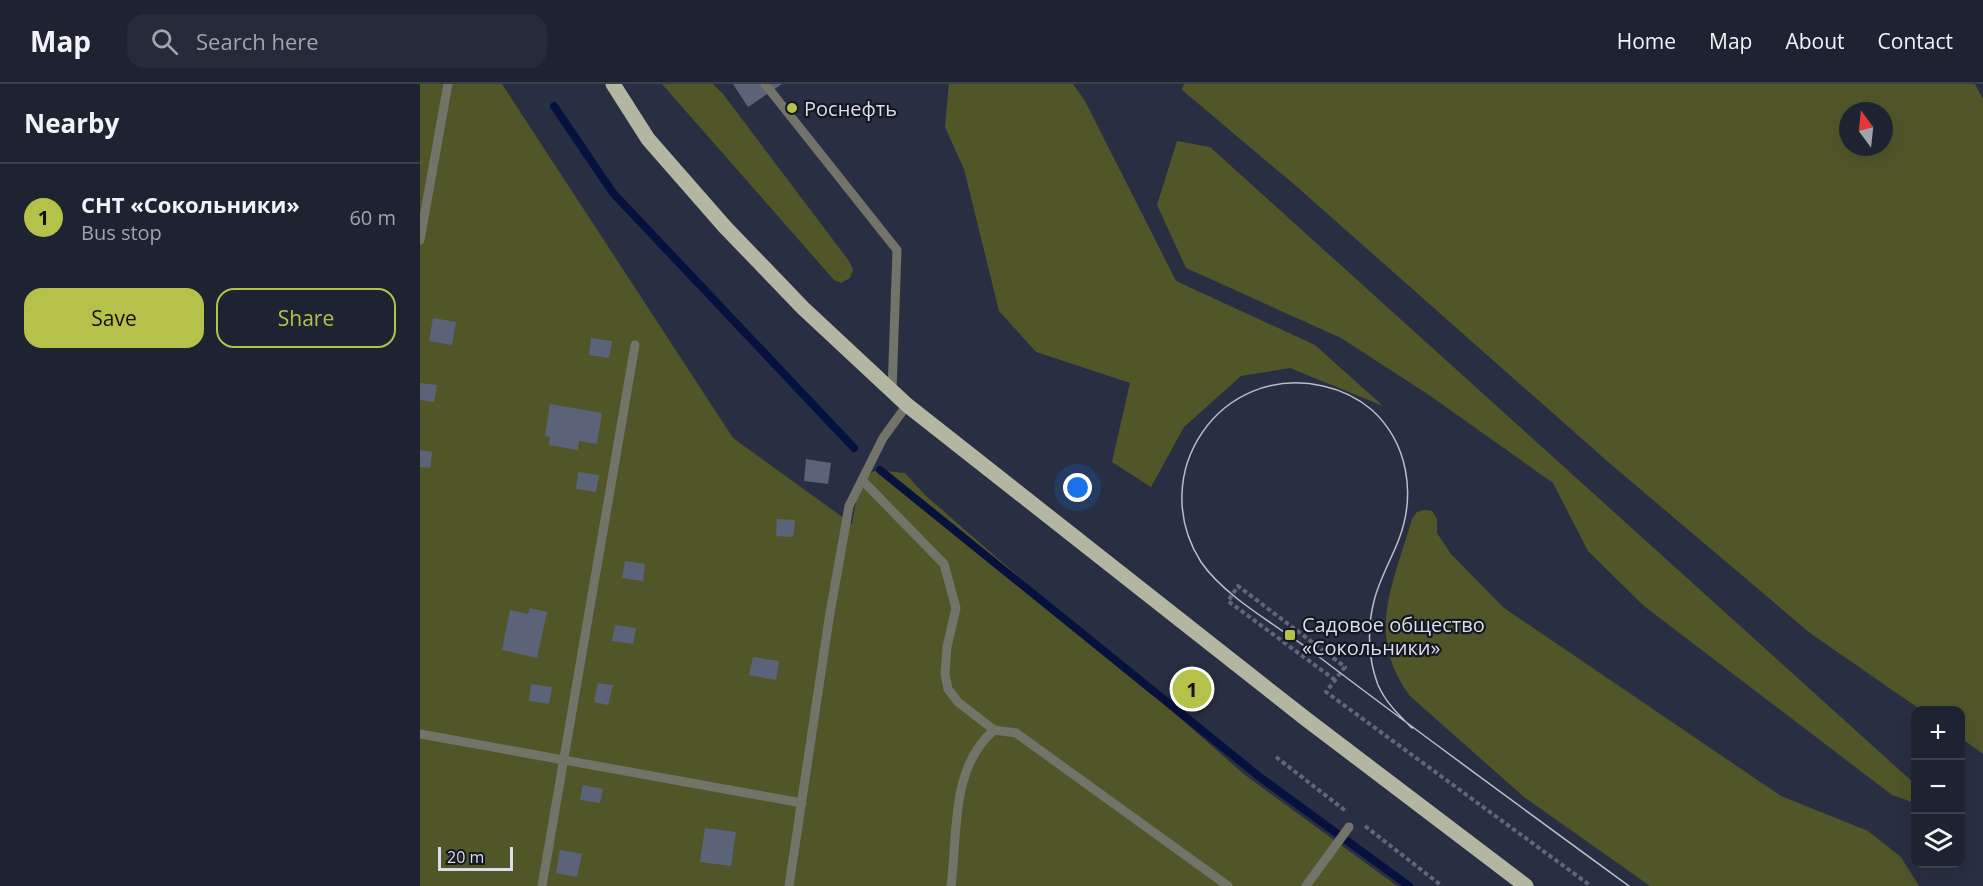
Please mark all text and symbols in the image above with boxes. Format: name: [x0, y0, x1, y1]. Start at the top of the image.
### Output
search box: [127, 14, 547, 68]
text: Map: [30, 22, 91, 60]
icon: search: [148, 25, 181, 58]
text: Search here: [196, 26, 319, 56]
text: Home: [1617, 27, 1676, 55]
text: Map: [1709, 27, 1752, 55]
text: About: [1785, 27, 1845, 55]
text: Contact: [1878, 27, 1953, 55]
place label: Роснефть: [804, 95, 897, 122]
marker: Роснефть: [785, 101, 799, 115]
north arrow: [1839, 102, 1893, 156]
text: Nearby: [24, 105, 119, 141]
text: СНТ «Сокольники»: [81, 189, 300, 219]
text: 1: [38, 204, 49, 231]
text: 60 m: [349, 204, 396, 231]
text: Bus stop: [81, 219, 162, 246]
button: Save: [24, 288, 204, 348]
button: Share: [216, 288, 396, 348]
your location: [1063, 473, 1092, 502]
place label: Садовое общество «Сокольники»: [1302, 611, 1485, 661]
marker: Садовое общество «Сокольники»: [1283, 628, 1297, 642]
pin: 1: [1172, 666, 1212, 712]
map controls: [1911, 706, 1965, 868]
button: +: [1911, 706, 1965, 760]
button: −: [1911, 760, 1965, 814]
button: layers: [1911, 814, 1965, 868]
scale bar: [438, 844, 513, 872]
text: 20 m: [447, 846, 484, 868]

